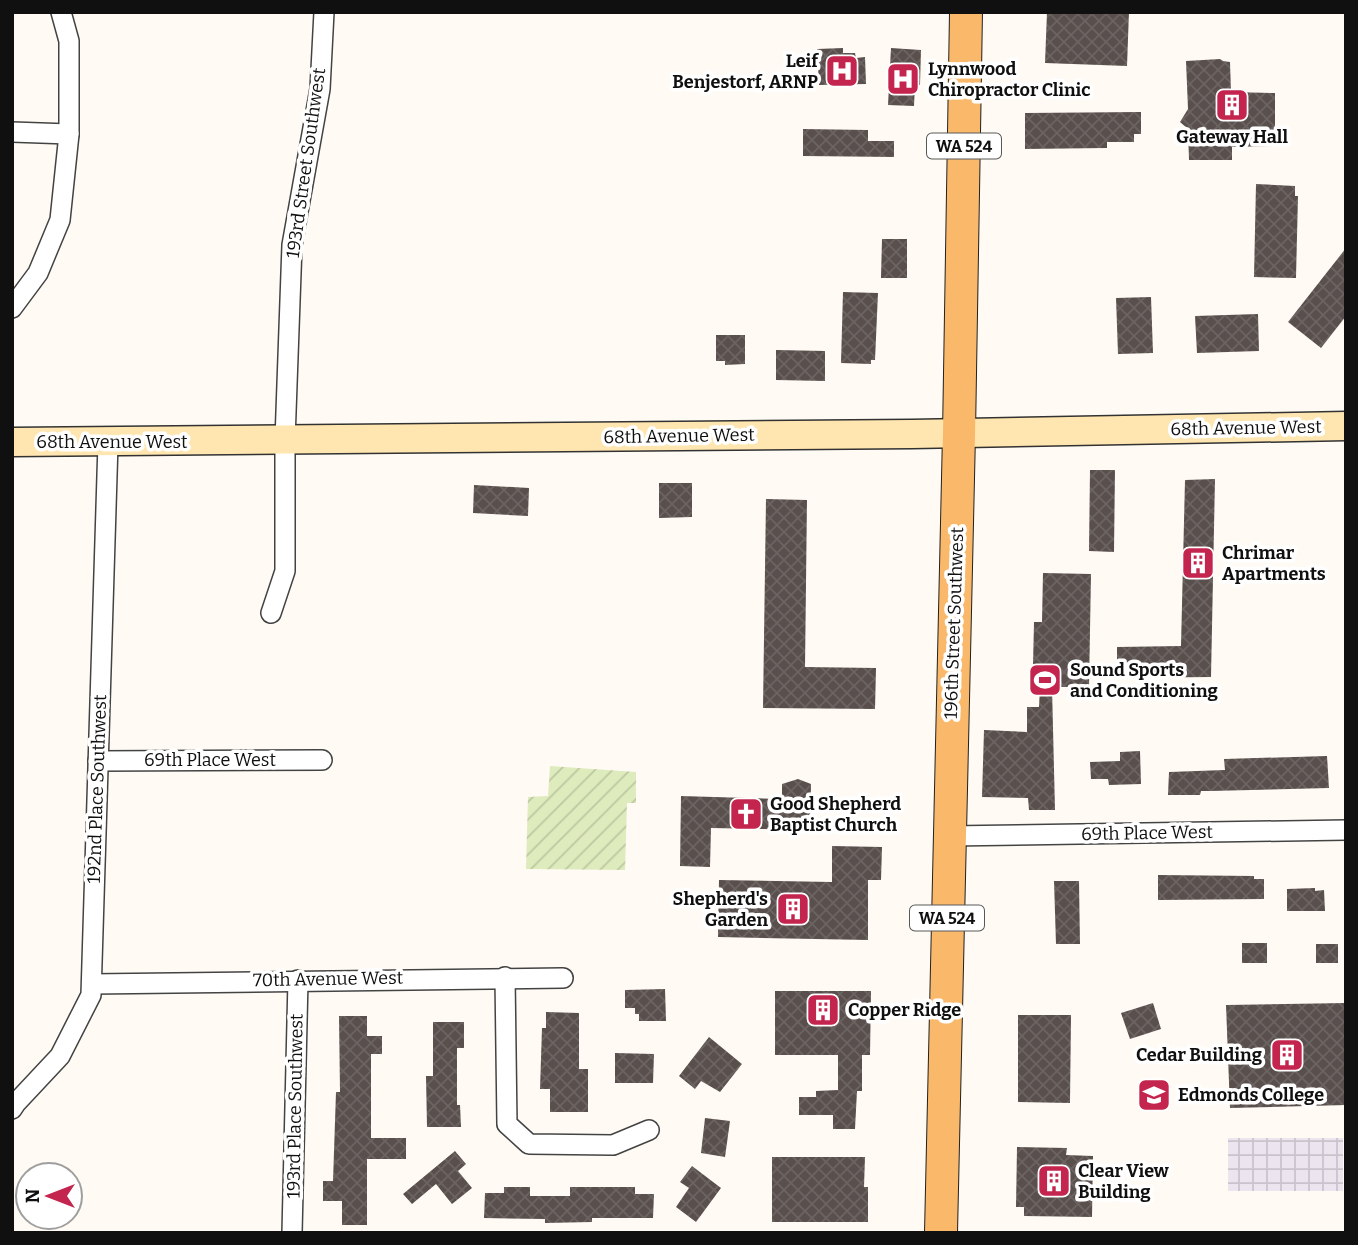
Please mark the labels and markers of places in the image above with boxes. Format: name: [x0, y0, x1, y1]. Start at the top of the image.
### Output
place label: Leif Benjestorf, ARNP: [672, 50, 819, 93]
hospital icon: Leif Benjestorf, ARNP: [823, 52, 861, 90]
place label: Lynnwood Chiropractor Clinic: [928, 58, 1091, 101]
hospital icon: Lynnwood Chiropractor Clinic: [884, 60, 922, 98]
building icon: Gateway Hall: [1213, 86, 1251, 124]
place label: Gateway Hall: [1176, 126, 1288, 148]
place label: Chrimar Apartments: [1222, 542, 1326, 585]
building icon: Chrimar Apartments: [1179, 544, 1217, 582]
place label: Sound Sports and Conditioning: [1070, 659, 1218, 702]
sports icon: Sound Sports and Conditioning: [1026, 661, 1064, 699]
place label: Good Shepherd Baptist Church: [770, 793, 901, 836]
church icon: Good Shepherd Baptist Church: [727, 795, 765, 833]
place label: Shepherd's Garden: [673, 888, 768, 931]
building icon: Shepherd's Garden: [774, 890, 812, 928]
building icon: Copper Ridge: [804, 991, 842, 1029]
place label: Copper Ridge: [848, 999, 961, 1021]
building icon: Cedar Building: [1268, 1036, 1306, 1074]
place label: Cedar Building: [1136, 1044, 1263, 1066]
school or university icon: Edmonds College: [1135, 1076, 1173, 1114]
place label: Edmonds College: [1178, 1084, 1324, 1106]
place label: Clear View Building: [1078, 1160, 1170, 1203]
building icon: Clear View Building: [1035, 1162, 1073, 1200]

